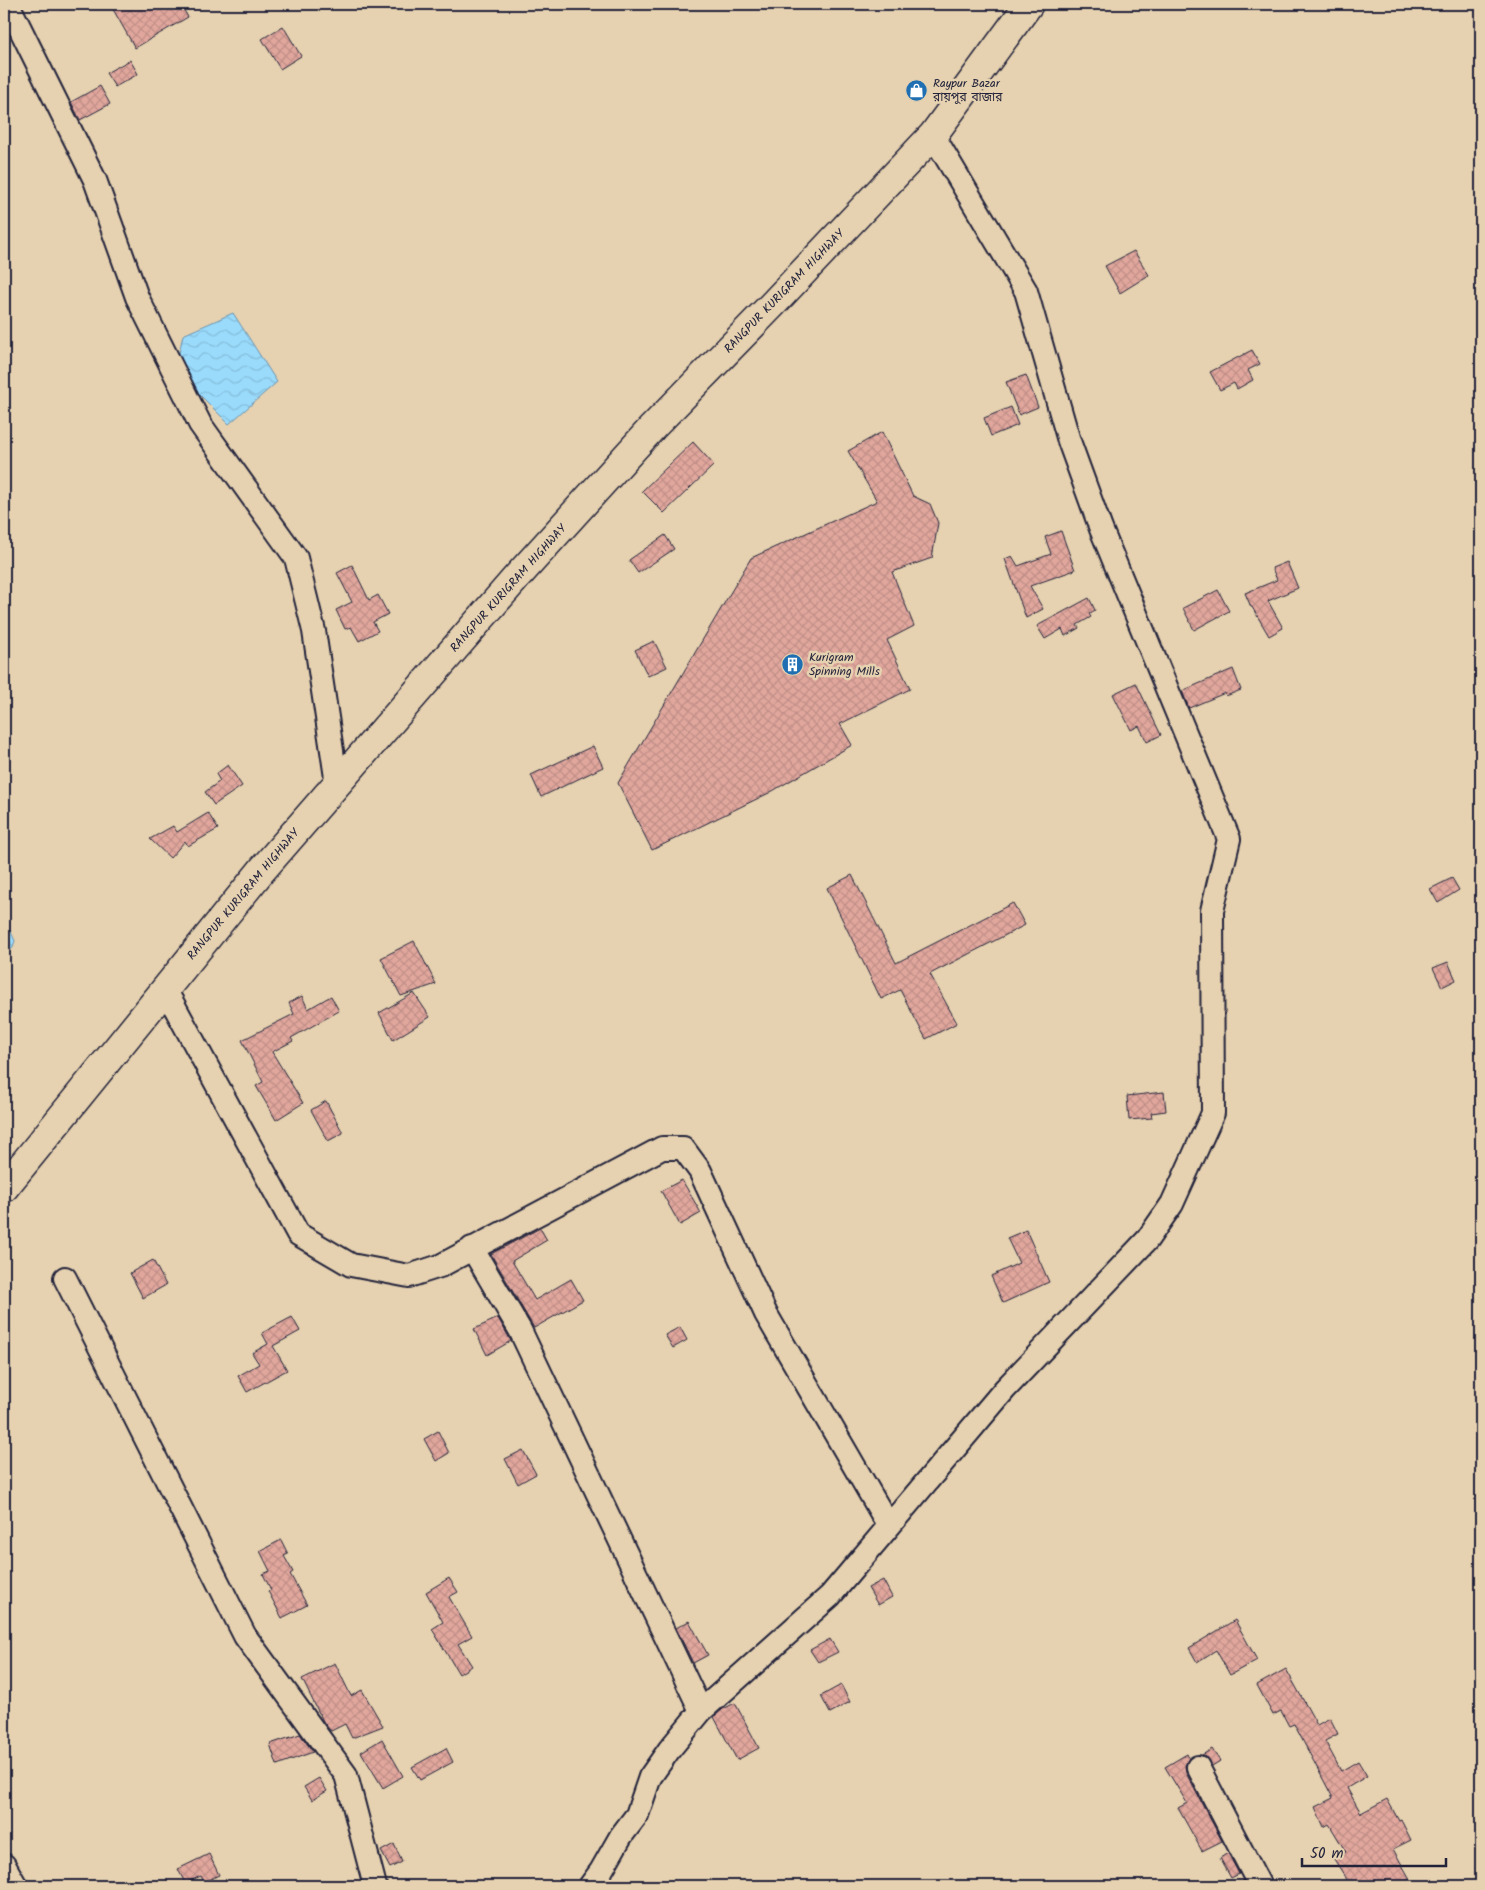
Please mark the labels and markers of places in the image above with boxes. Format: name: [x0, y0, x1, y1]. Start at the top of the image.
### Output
place label: Raypur Bazar রায়পুর বাজার: [932, 74, 1003, 107]
shop icon: Raypur Bazar রায়পুর বাজার: [905, 78, 929, 102]
place label: Kurigram Spinning Mills: [809, 648, 880, 681]
building icon: Kurigram Spinning Mills: [781, 652, 805, 676]

